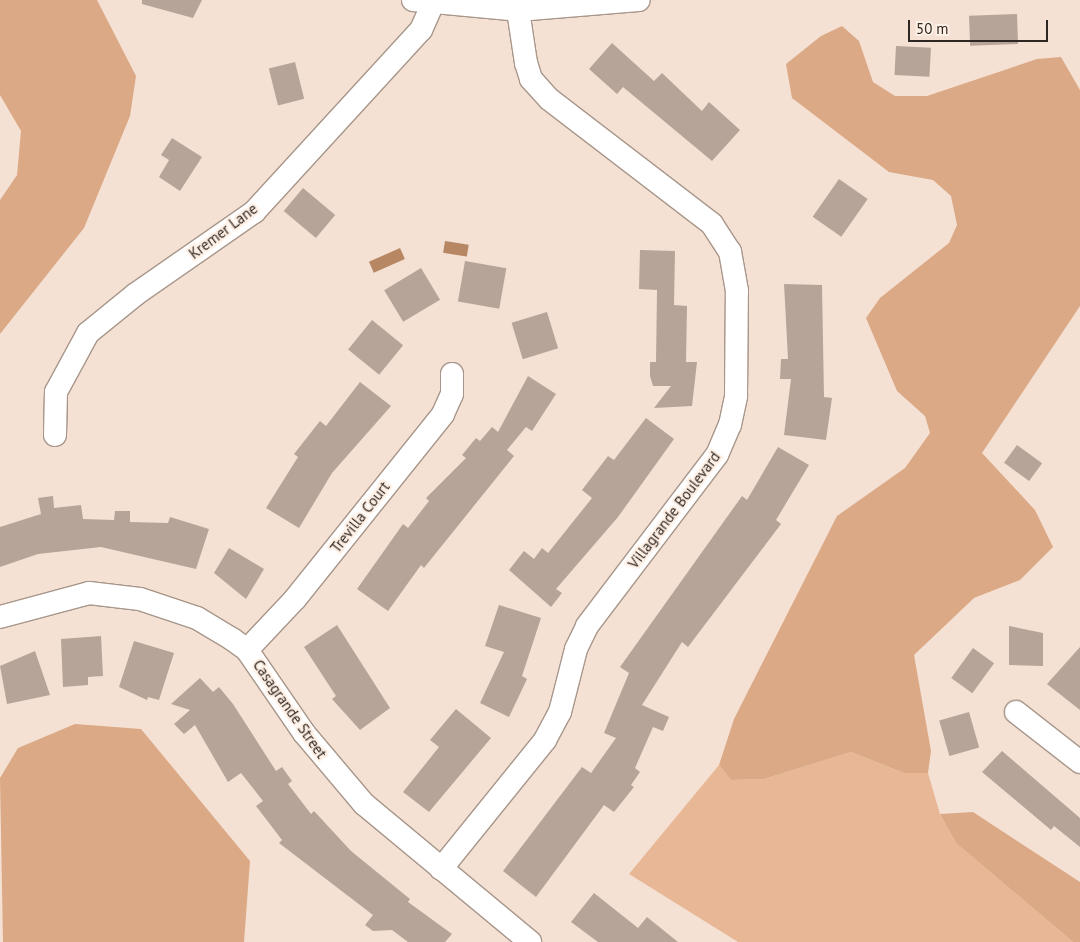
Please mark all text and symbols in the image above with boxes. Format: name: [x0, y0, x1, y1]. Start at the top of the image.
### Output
scale bar: [910, 10, 1050, 42]
text: 50 m: [916, 19, 949, 38]
street label: Kremer Lane: [185, 199, 261, 263]
street label: Villagrande Boulevard: [624, 448, 724, 572]
street label: Trevilla Court: [327, 478, 393, 556]
street label: Casagrande Street: [249, 656, 331, 762]

